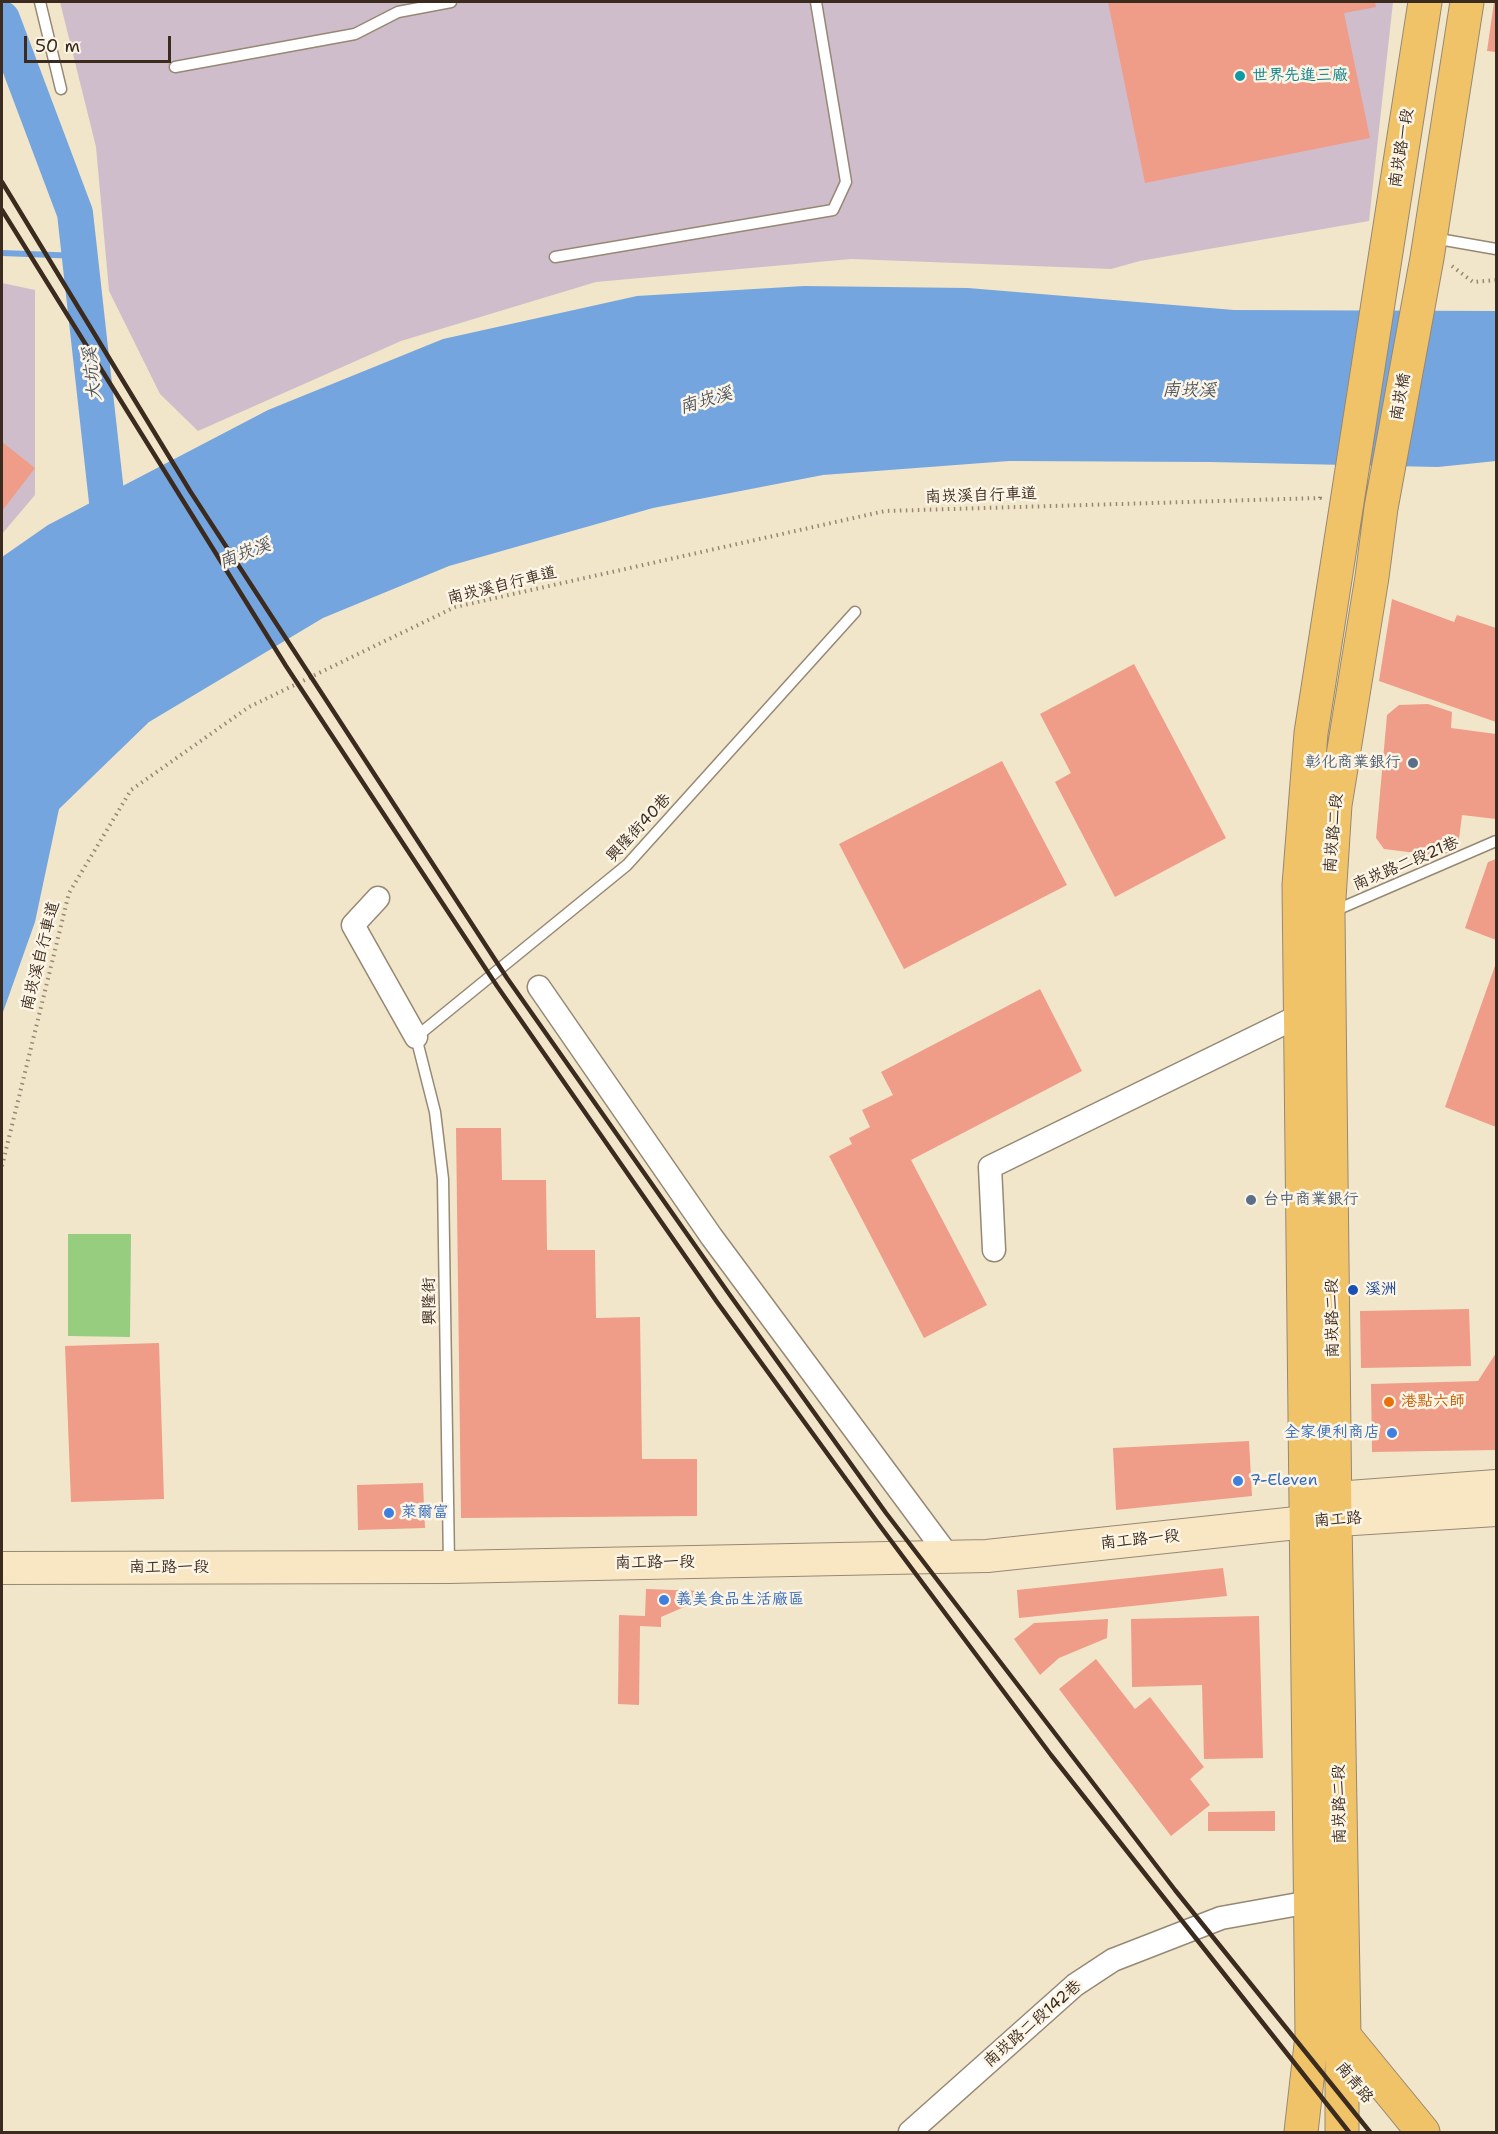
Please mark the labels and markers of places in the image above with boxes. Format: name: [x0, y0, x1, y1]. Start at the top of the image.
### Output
place label: 世界先進三廠: [1252, 66, 1348, 86]
marker: 世界先進三廠: [1233, 69, 1247, 83]
place label: 彰化商業銀行: [1305, 753, 1401, 773]
marker: 彰化商業銀行: [1406, 756, 1420, 770]
place label: 台中商業銀行: [1263, 1190, 1359, 1210]
marker: 台中商業銀行: [1244, 1193, 1258, 1207]
place label: 溪洲: [1365, 1280, 1397, 1300]
marker: 溪洲: [1346, 1283, 1360, 1297]
place label: 港點六師: [1401, 1392, 1465, 1412]
marker: 港點六師: [1382, 1395, 1396, 1409]
place label: 全家便利商店: [1284, 1423, 1380, 1443]
marker: 全家便利商店: [1385, 1426, 1399, 1440]
place label: 7-Eleven: [1250, 1471, 1317, 1491]
marker: 7-Eleven: [1231, 1474, 1245, 1488]
place label: 萊爾富: [401, 1503, 449, 1523]
marker: 萊爾富: [382, 1506, 396, 1520]
place label: 義美食品生活廠區: [676, 1590, 804, 1610]
marker: 義美食品生活廠區: [657, 1593, 671, 1607]

